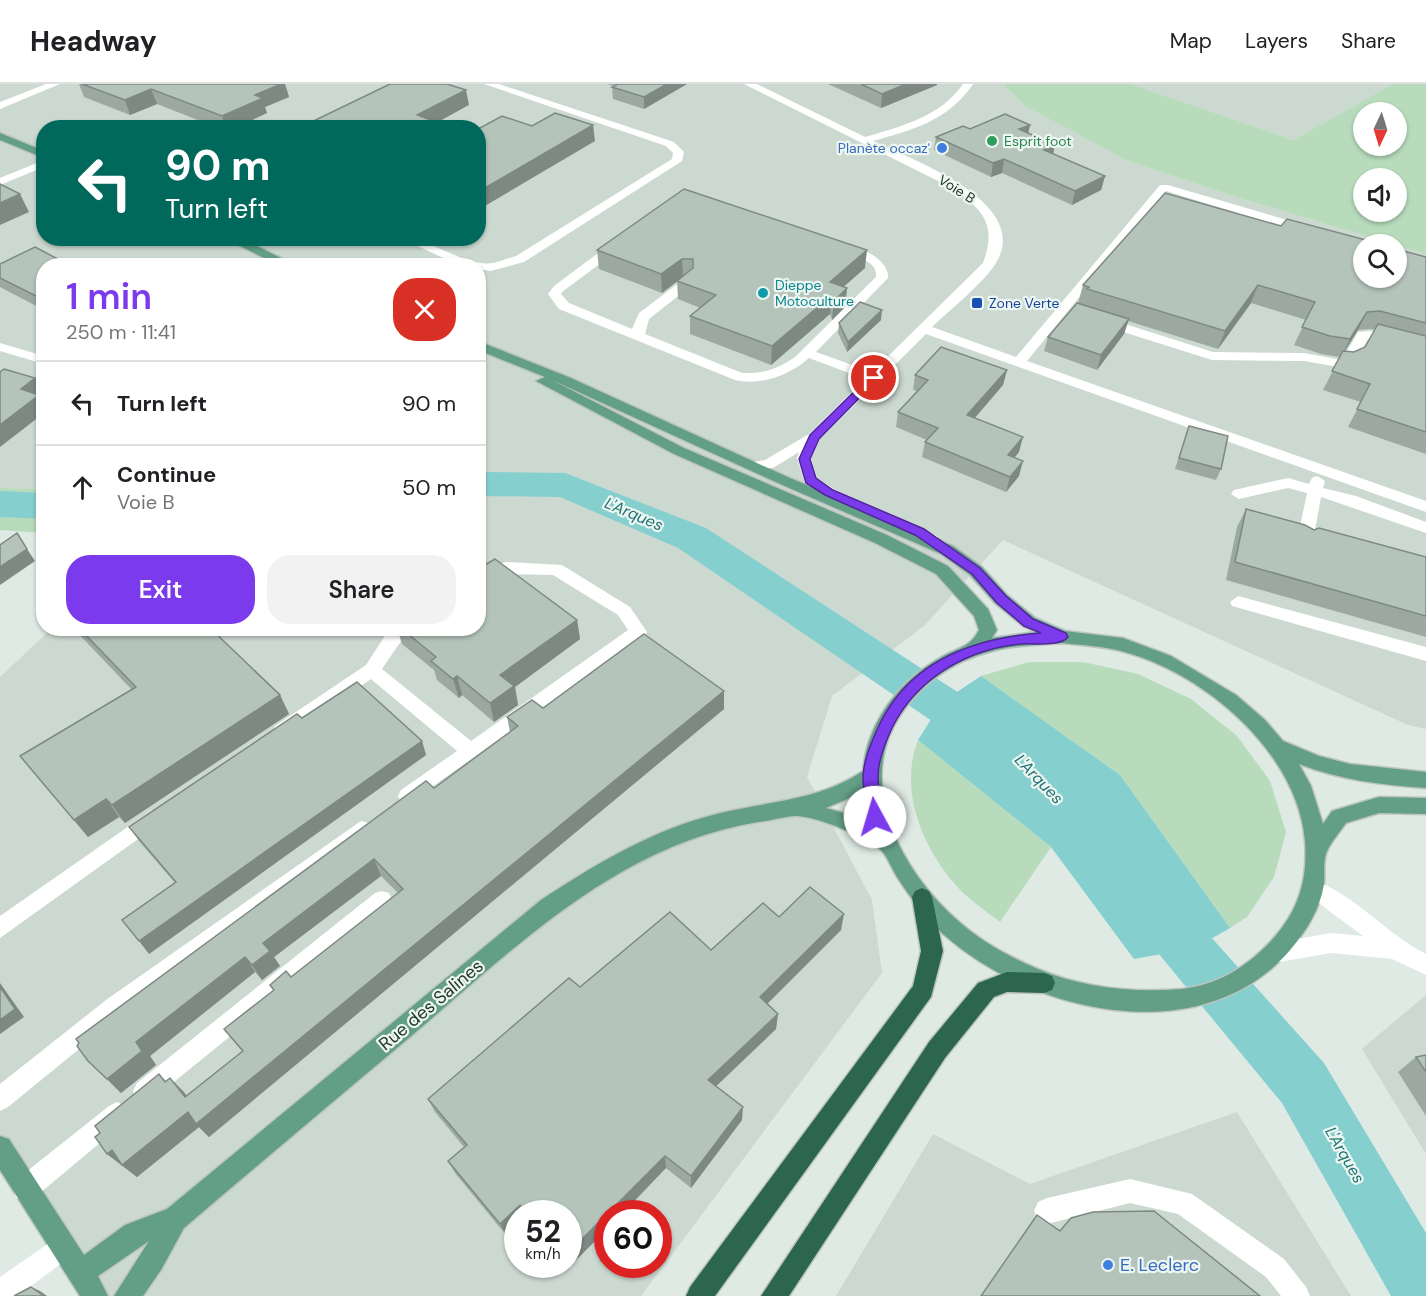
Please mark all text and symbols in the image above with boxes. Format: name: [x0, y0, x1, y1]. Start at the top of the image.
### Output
text: Headway: [30, 23, 157, 60]
text: Map: [1170, 27, 1212, 55]
text: Layers: [1245, 27, 1308, 55]
text: Share: [1341, 27, 1396, 55]
north arrow: [1353, 102, 1407, 156]
map controls: [1353, 102, 1407, 288]
place label: Esprit foot: [1004, 132, 1072, 150]
marker: Esprit foot: [985, 134, 999, 148]
text: 90 m: [165, 138, 271, 193]
place label: Planète occaz': [838, 139, 930, 157]
marker: Planète occaz': [935, 141, 949, 155]
icon: left: [66, 144, 144, 222]
button: sound: [1353, 168, 1407, 222]
street label: Voie B: [935, 171, 979, 207]
text: Turn left: [165, 191, 268, 226]
button: search: [1353, 234, 1407, 288]
text: 1 min: [66, 273, 152, 320]
place label: Dieppe Motoculture: [775, 276, 854, 310]
button: close: [393, 278, 456, 341]
marker: Dieppe Motoculture: [756, 286, 770, 300]
place label: Zone Verte: [989, 294, 1059, 312]
marker: Zone Verte: [970, 296, 984, 310]
text: 250 m · 11:41: [66, 319, 176, 345]
pin: [848, 352, 899, 403]
icon: arrive: [857, 361, 890, 394]
icon: left: [66, 387, 99, 420]
text: Turn left: [117, 389, 207, 418]
text: 90 m: [402, 389, 456, 418]
text: Continue: [117, 460, 216, 489]
icon: ahead: [66, 471, 99, 504]
text: 50 m: [402, 473, 456, 502]
text: Voie B: [117, 489, 174, 515]
water label: L'Arques: [602, 492, 666, 536]
button: Exit: [66, 555, 255, 624]
button: Share: [267, 555, 456, 624]
water label: L'Arques: [1010, 750, 1068, 808]
position arrow: [843, 785, 907, 849]
street label: Rue des Salines: [374, 954, 488, 1056]
water label: L'Arques: [1321, 1123, 1369, 1187]
speed limit sign: 60: [594, 1200, 672, 1278]
text: 52: [525, 1212, 561, 1251]
text: km/h: [525, 1244, 561, 1264]
place label: E. Leclerc: [1120, 1253, 1199, 1277]
marker: E. Leclerc: [1101, 1258, 1115, 1272]

